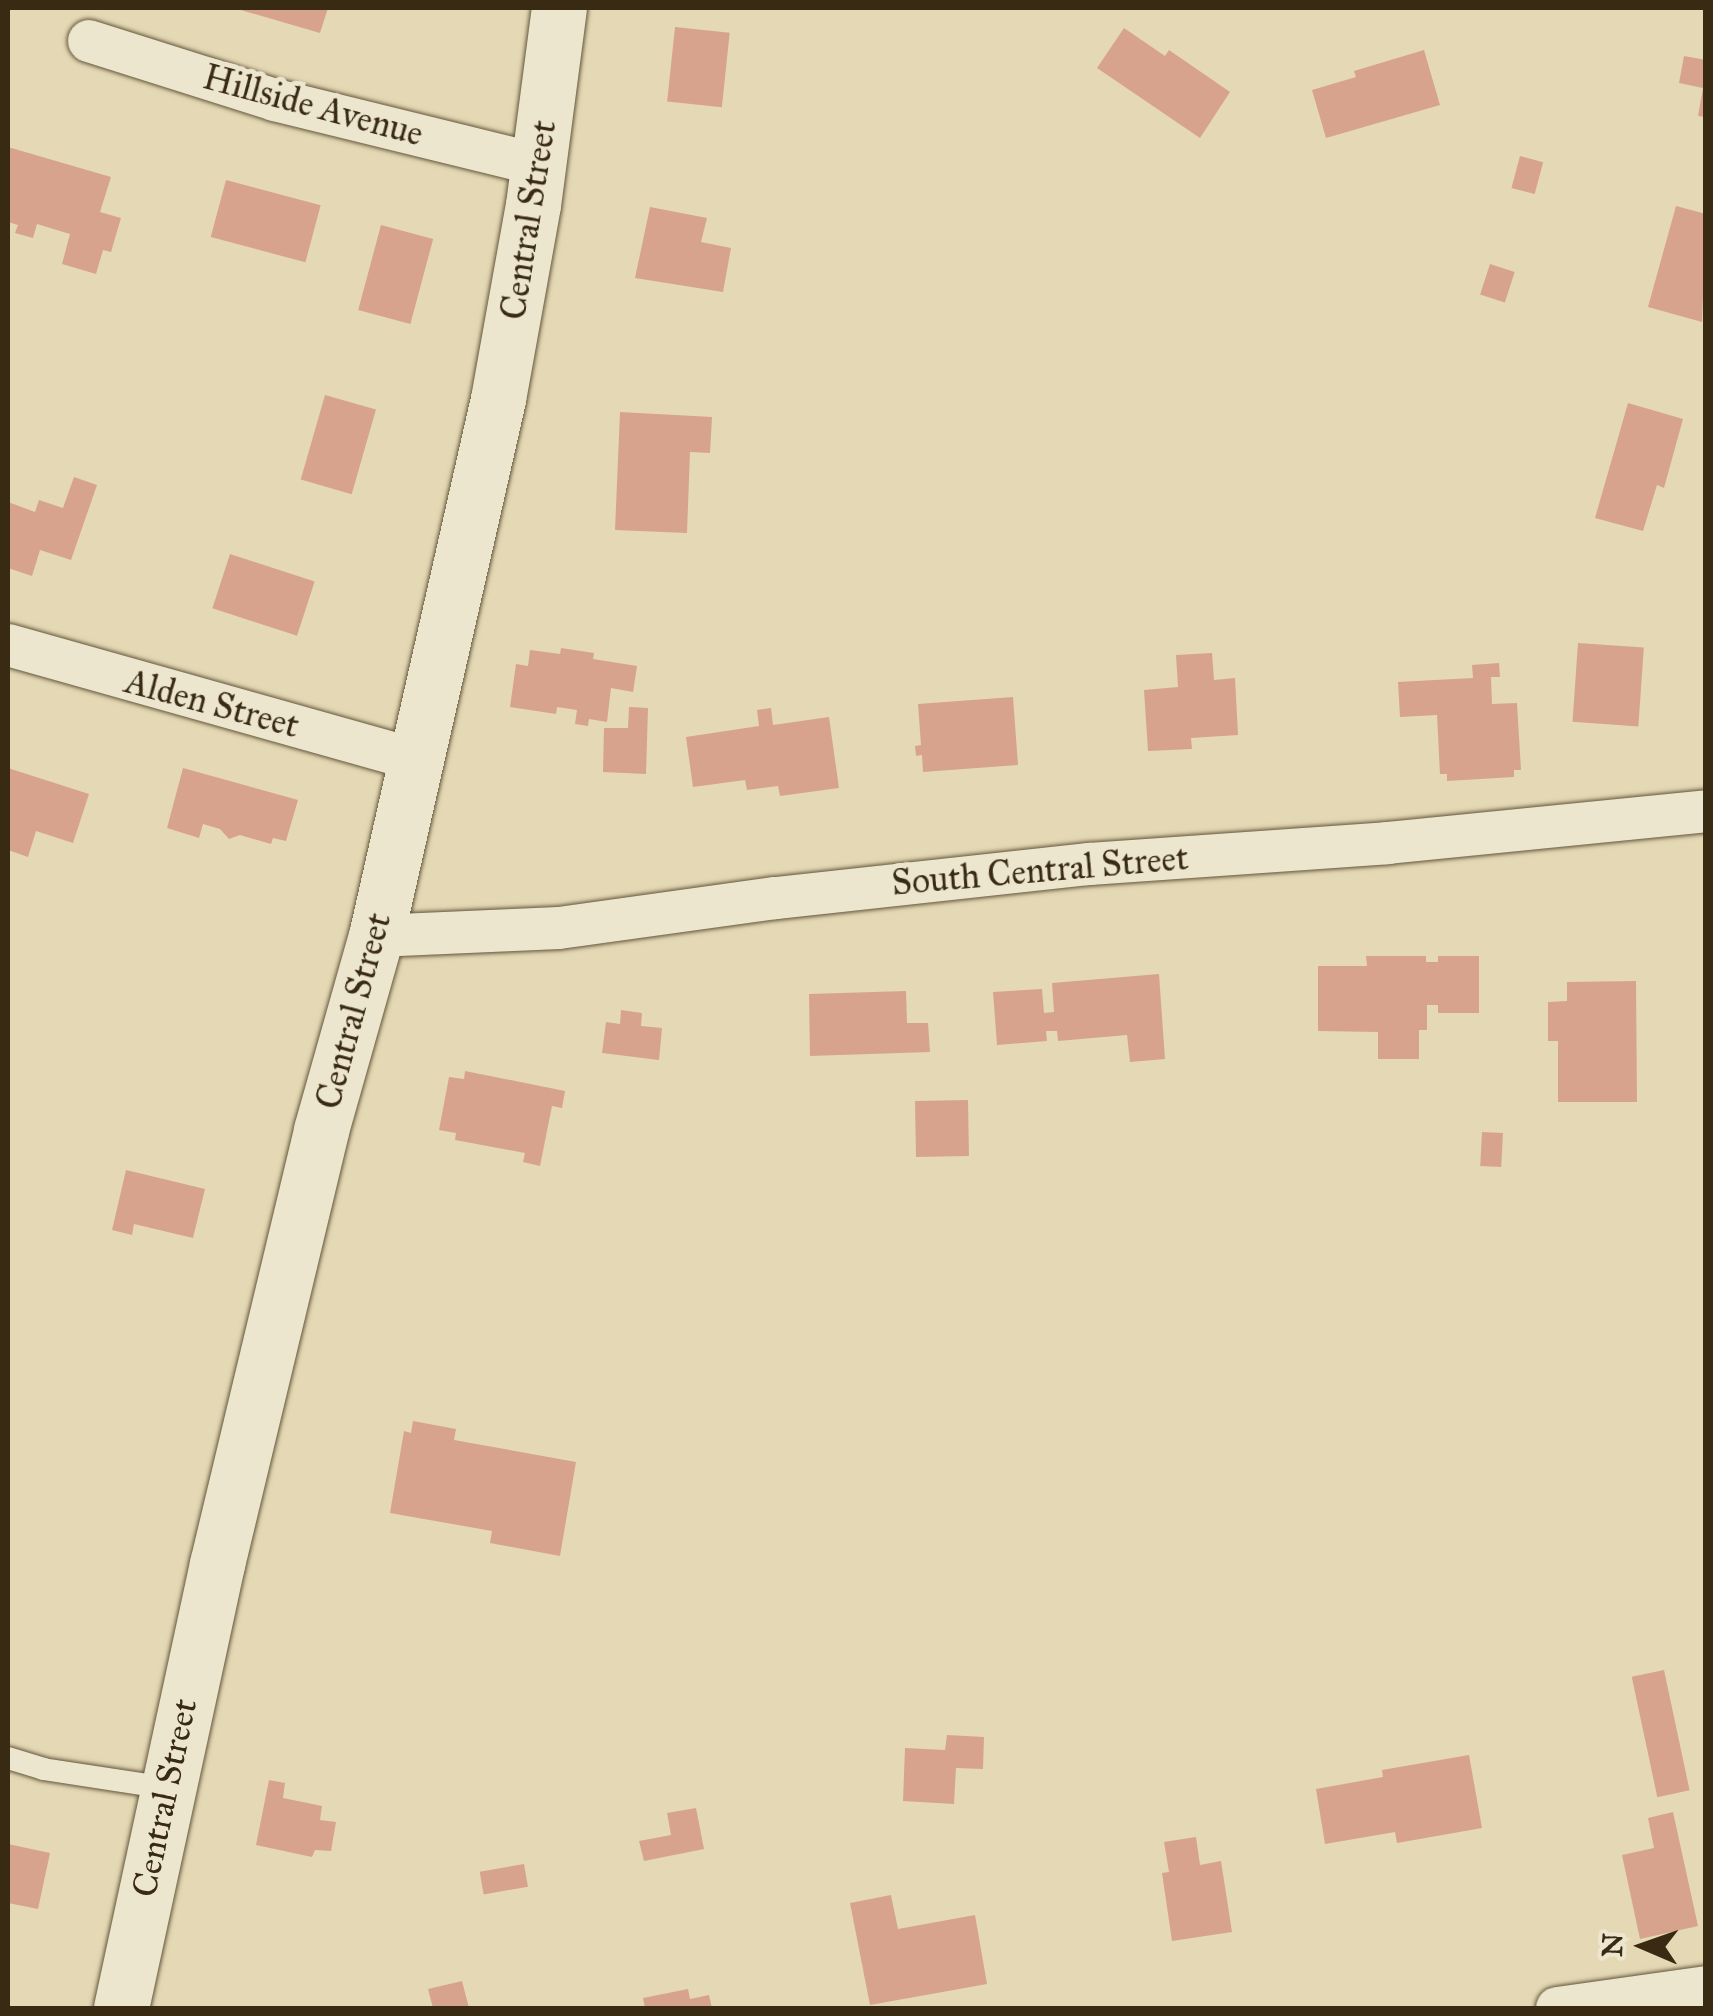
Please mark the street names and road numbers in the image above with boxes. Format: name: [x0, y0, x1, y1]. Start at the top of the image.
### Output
street label: Hillside Avenue: [198, 56, 428, 156]
street label: Central Street: [492, 117, 566, 323]
street label: Alden Street: [120, 661, 304, 747]
street label: South Central Street: [890, 837, 1190, 905]
street label: Central Street: [308, 908, 400, 1114]
street label: Central Street: [124, 1695, 206, 1901]

